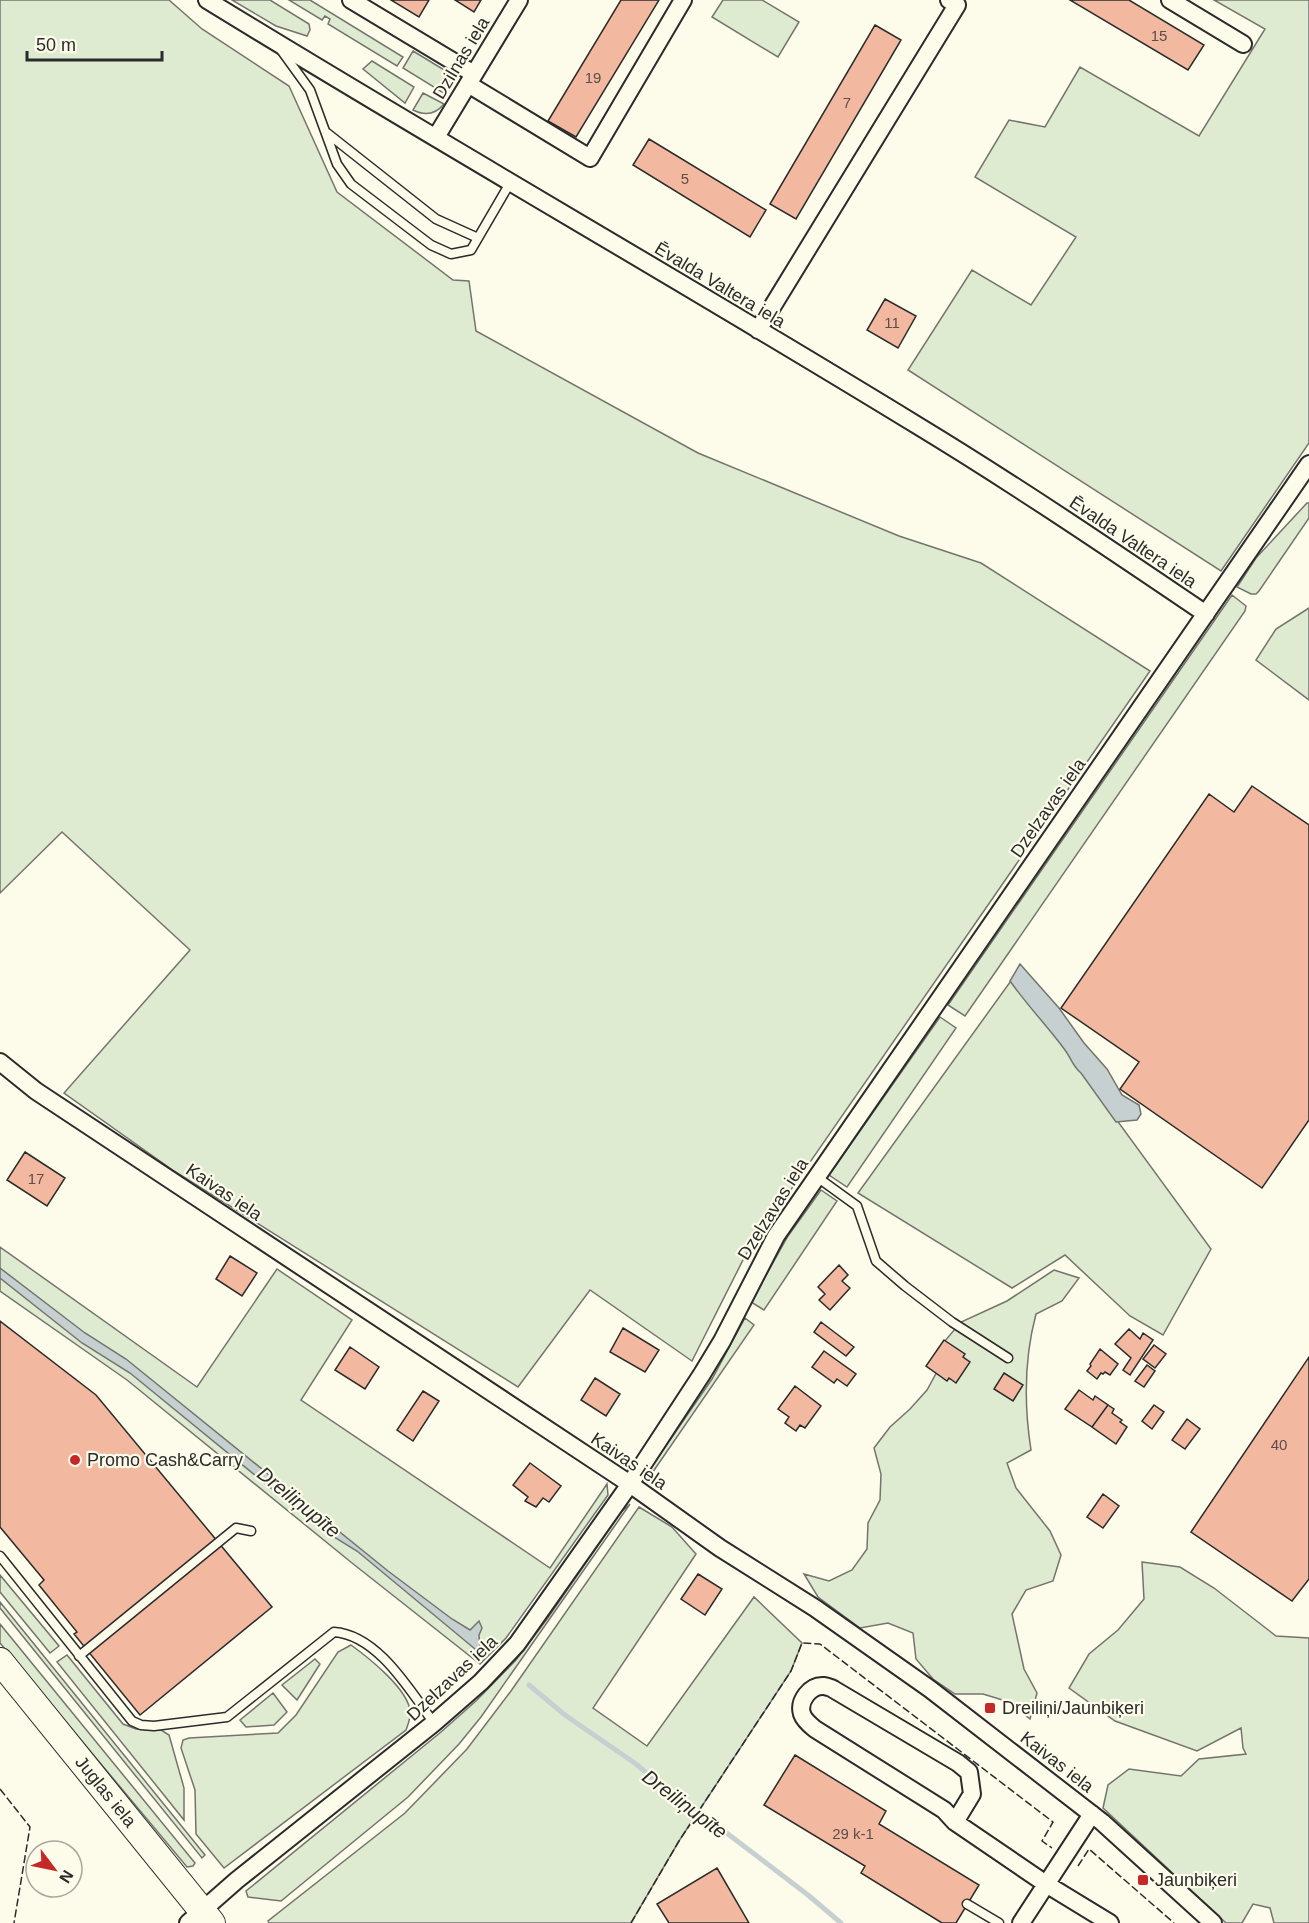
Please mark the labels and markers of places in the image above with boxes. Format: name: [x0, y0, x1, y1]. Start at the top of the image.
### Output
place label: Promo Cash&Carry: [87, 1450, 243, 1470]
marker: Promo Cash&Carry: [68, 1453, 82, 1467]
place label: Dreiliņi/Jaunbiķeri: [1002, 1698, 1144, 1718]
marker: Dreiliņi/Jaunbiķeri: [983, 1701, 997, 1715]
place label: Jaunbiķeri: [1155, 1870, 1237, 1890]
marker: Jaunbiķeri: [1136, 1873, 1150, 1887]

